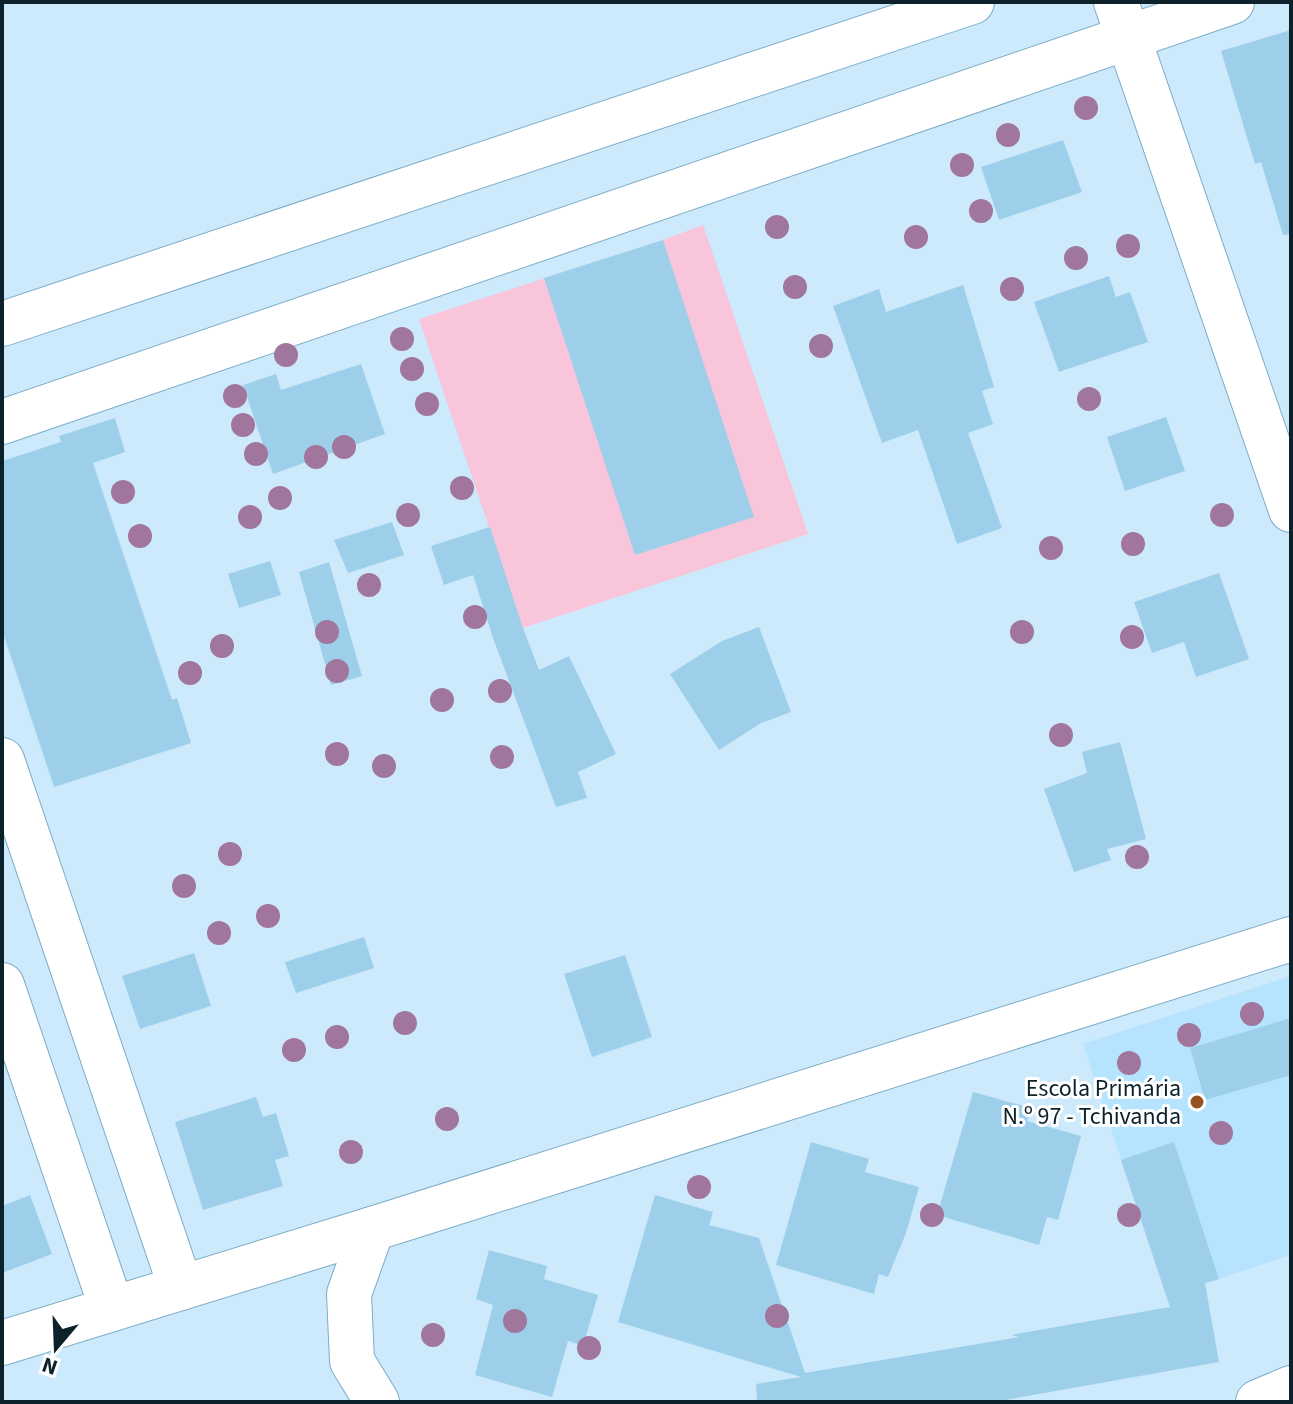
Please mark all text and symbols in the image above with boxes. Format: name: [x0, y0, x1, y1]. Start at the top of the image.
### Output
place label: Escola Primária N.º 97 - Tchivanda: [1002, 1071, 1181, 1134]
marker: Escola Primária N.º 97 - Tchivanda: [1188, 1093, 1206, 1111]
north arrow: [16, 1308, 96, 1388]
text: N: [38, 1348, 62, 1383]

